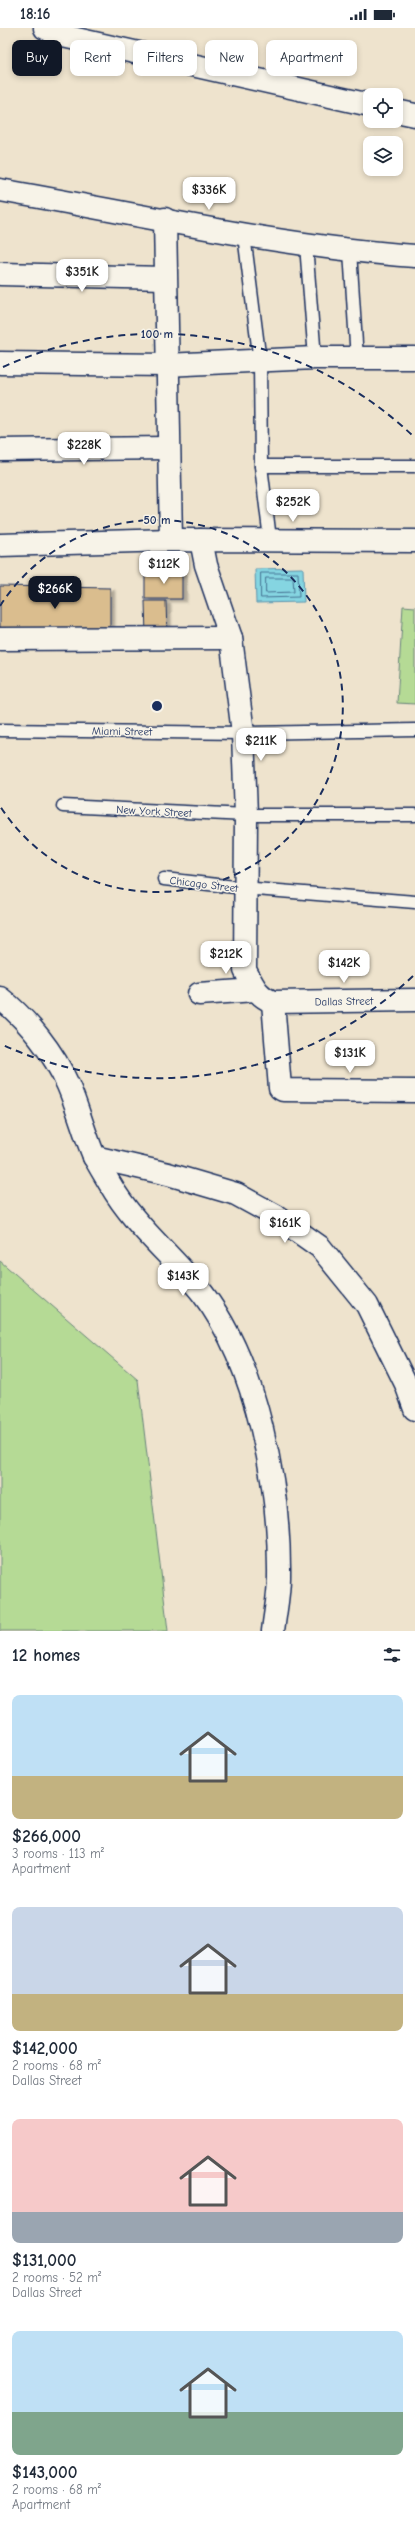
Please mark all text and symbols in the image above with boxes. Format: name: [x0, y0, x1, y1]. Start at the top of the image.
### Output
text: 18:16: [20, 5, 50, 23]
chip: Buy: [12, 40, 62, 76]
chip: Rent: [70, 40, 125, 76]
chip: Filters: [133, 40, 197, 76]
chip: New: [205, 40, 258, 76]
chip: Apartment: [266, 40, 357, 76]
map controls: [363, 88, 403, 176]
button: locate: [363, 88, 403, 128]
button: layers: [363, 136, 403, 176]
pin: $336K: [181, 177, 237, 211]
text: $336K: [192, 182, 226, 197]
pin: $351K: [54, 259, 110, 293]
text: $351K: [65, 264, 99, 279]
text: 100 m: [141, 327, 173, 341]
pin: $228K: [56, 432, 112, 466]
text: $228K: [67, 437, 101, 452]
pin: $252K: [265, 489, 321, 523]
text: $252K: [276, 494, 311, 509]
text: 50 m: [143, 513, 171, 527]
pin: $112K: [136, 551, 192, 585]
text: $112K: [148, 556, 180, 571]
pin: $266K: [27, 576, 83, 610]
text: $266K: [37, 581, 73, 596]
centre of rings: [150, 699, 164, 713]
street label: Miami Street: [92, 724, 153, 739]
pin: $211K: [233, 728, 289, 762]
text: $211K: [245, 733, 277, 748]
street label: New York Street: [116, 803, 193, 820]
street label: Chicago Street: [169, 874, 240, 895]
pin: $212K: [198, 941, 254, 975]
text: $212K: [209, 946, 243, 961]
pin: $142K: [316, 950, 372, 984]
text: $142K: [328, 955, 360, 970]
street label: Dallas Street: [314, 994, 374, 1009]
pin: $131K: [322, 1040, 378, 1074]
text: $131K: [334, 1045, 366, 1060]
pin: $161K: [257, 1210, 313, 1244]
text: $161K: [269, 1215, 301, 1230]
pin: $143K: [155, 1263, 211, 1297]
text: $143K: [167, 1268, 199, 1283]
icon: filters: [381, 1644, 403, 1666]
text: 12 homes: [12, 1646, 80, 1665]
icon: home: [172, 1721, 244, 1793]
text: $266,000: [12, 1827, 81, 1846]
text: 3 rooms · 113 m²: [12, 1846, 104, 1861]
text: Apartment: [12, 1861, 70, 1876]
icon: home: [172, 1933, 244, 2005]
text: $142,000: [12, 2039, 78, 2058]
text: 2 rooms · 68 m²: [12, 2058, 101, 2073]
text: Dallas Street: [12, 2073, 82, 2088]
icon: home: [172, 2145, 244, 2217]
text: $131,000: [12, 2251, 76, 2270]
text: 2 rooms · 52 m²: [12, 2270, 101, 2285]
text: Dallas Street: [12, 2285, 82, 2300]
icon: home: [172, 2357, 244, 2429]
text: $143,000: [12, 2463, 78, 2482]
text: 2 rooms · 68 m²: [12, 2482, 101, 2497]
text: Apartment: [12, 2497, 70, 2512]

